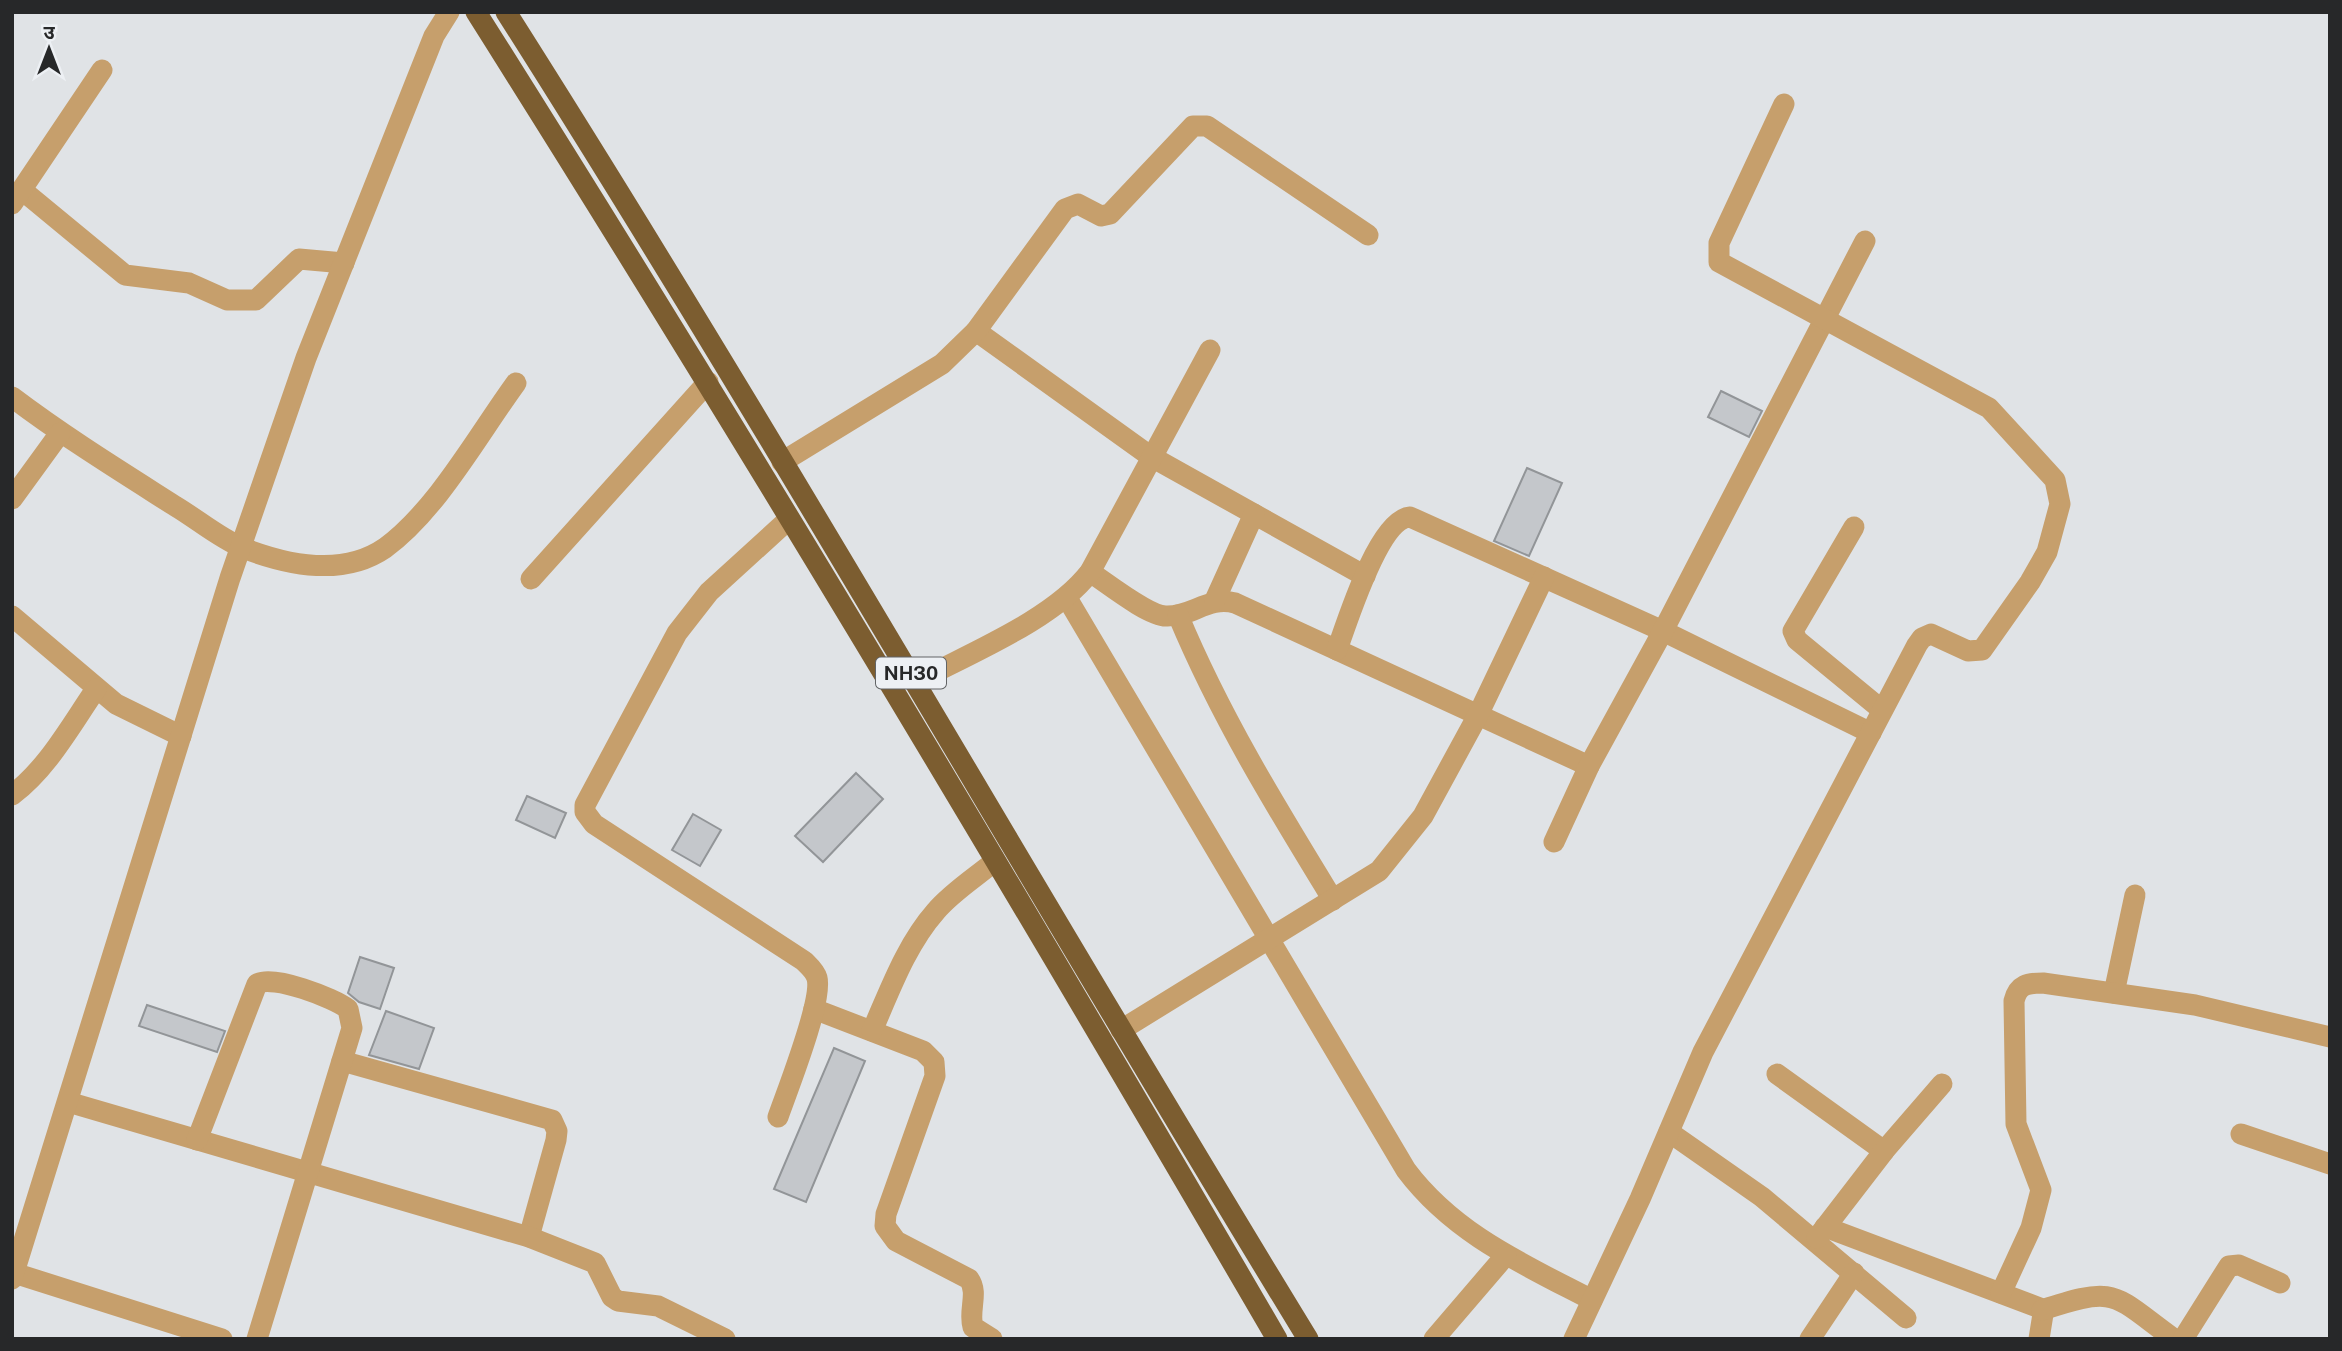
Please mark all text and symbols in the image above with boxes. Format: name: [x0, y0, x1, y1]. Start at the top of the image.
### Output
north arrow: [14, 14, 84, 84]
text: उ: [43, 21, 55, 43]
road number: NH30: [876, 658, 946, 688]

